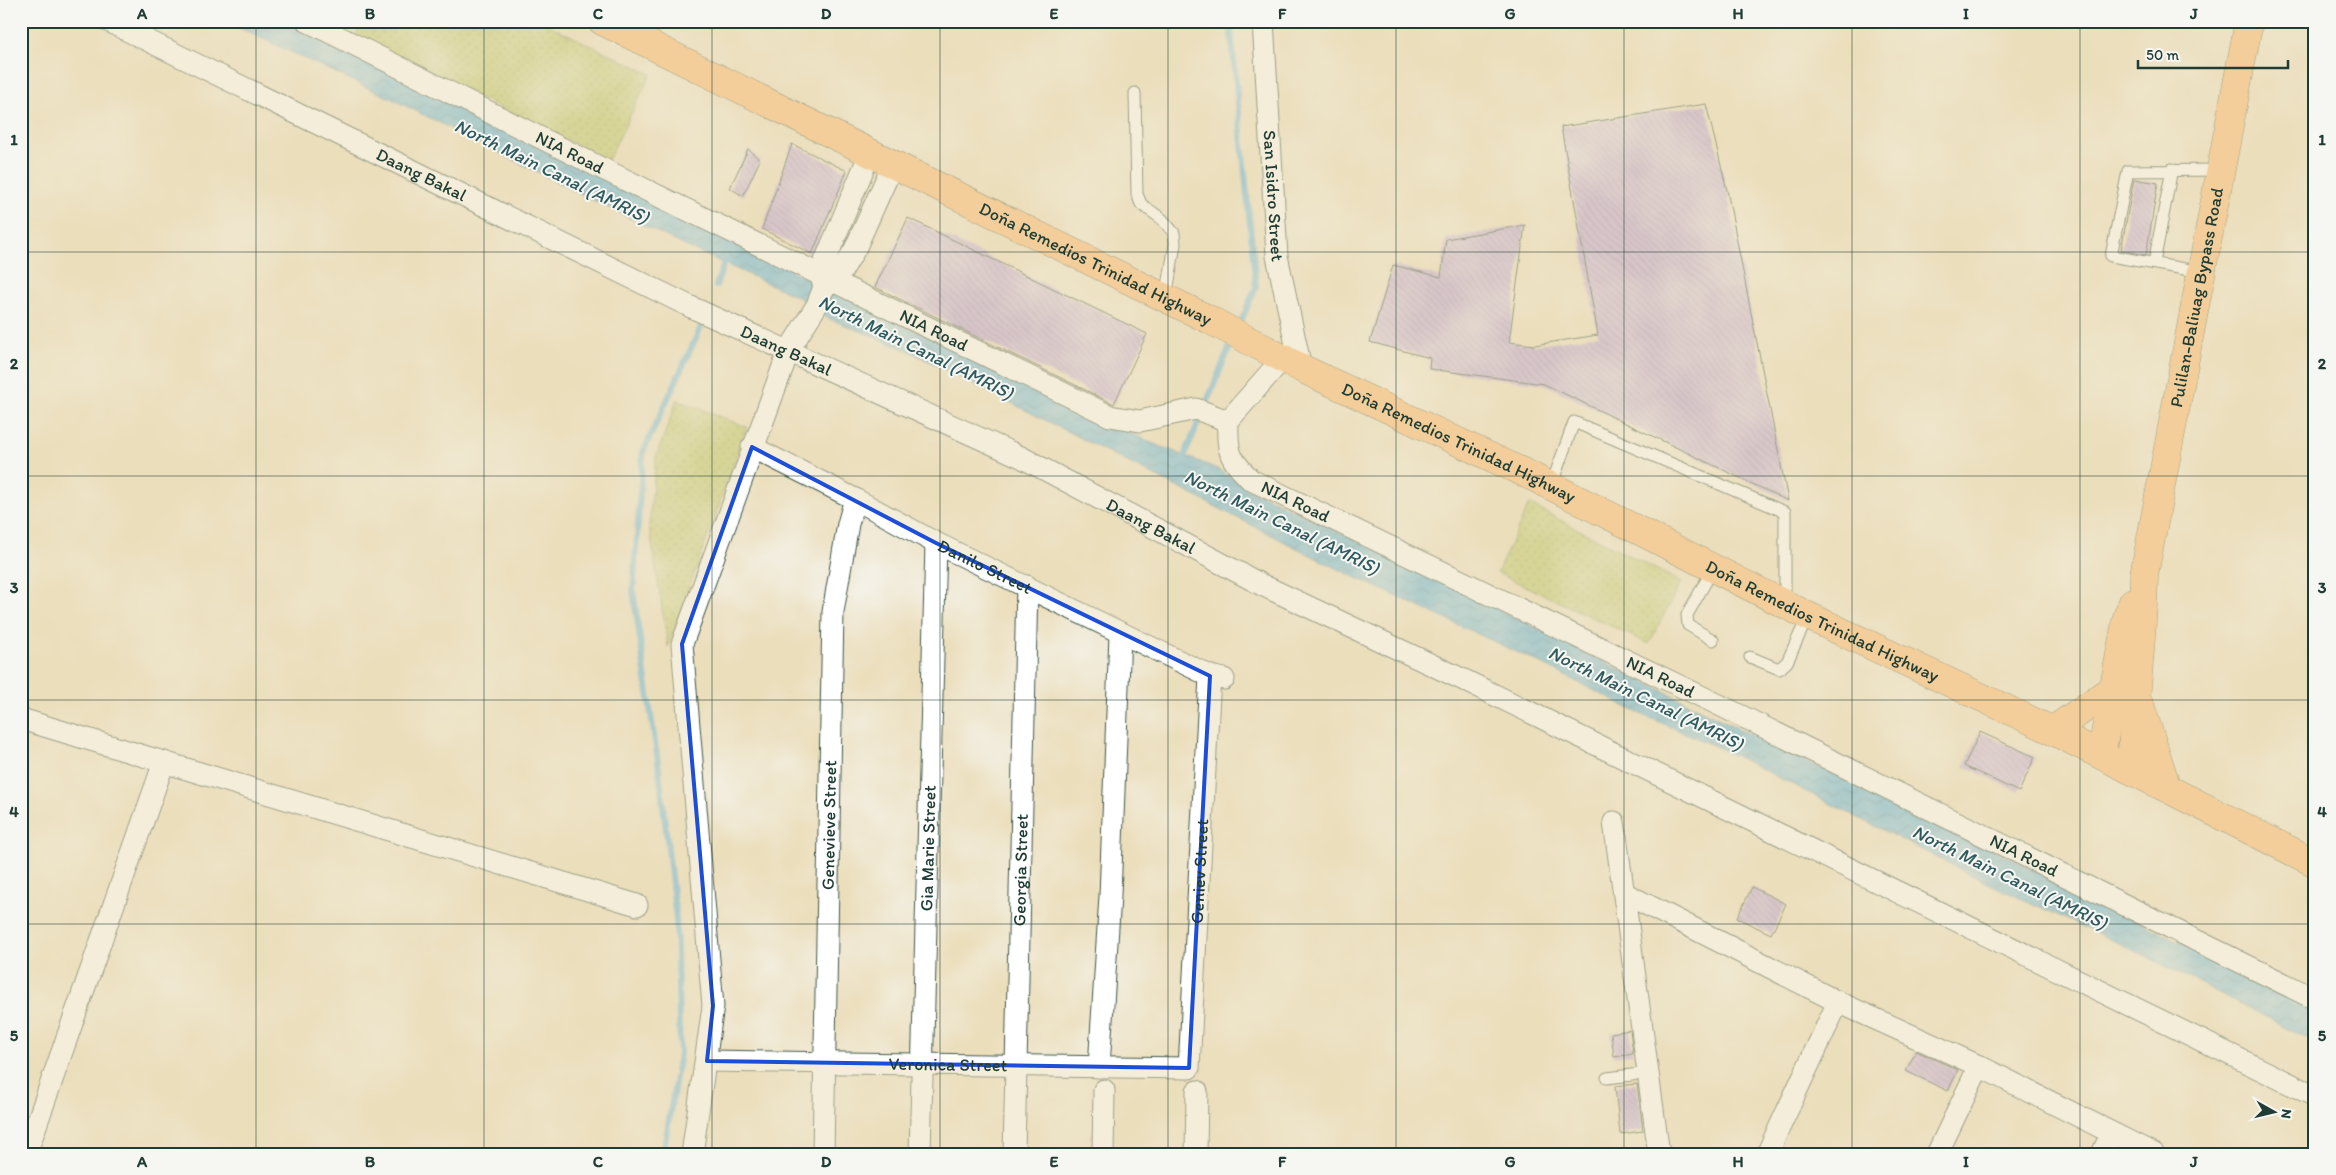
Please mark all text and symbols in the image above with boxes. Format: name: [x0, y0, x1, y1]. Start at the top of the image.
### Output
text: A: [136, 4, 148, 23]
text: B: [365, 4, 376, 23]
text: C: [593, 4, 604, 23]
text: D: [821, 4, 832, 23]
text: E: [1050, 4, 1059, 23]
text: F: [1278, 4, 1287, 23]
text: G: [1504, 4, 1516, 23]
text: H: [1732, 4, 1744, 23]
text: I: [1963, 4, 1969, 23]
text: J: [2189, 4, 2198, 23]
scale bar: [2138, 38, 2288, 70]
text: 50 m: [2146, 46, 2179, 64]
water label: North Main Canal (AMRIS): [451, 114, 654, 229]
street label: NIA Road: [532, 126, 608, 179]
text: 1: [10, 130, 18, 149]
street label: San Isidro Street: [1259, 130, 1289, 264]
text: 1: [2318, 130, 2326, 149]
street label: Daang Bakal: [372, 143, 470, 206]
street label: Pulilan-Baliuag Bypass Road: [2165, 186, 2228, 409]
street label: Doña Remedios Trinidad Highway: [976, 197, 1216, 330]
water label: North Main Canal (AMRIS): [815, 290, 1018, 405]
street label: NIA Road: [896, 304, 972, 356]
street label: Daang Bakal: [737, 320, 835, 381]
text: 2: [10, 354, 19, 373]
text: 2: [2318, 354, 2327, 373]
street label: Doña Remedios Trinidad Highway: [1338, 378, 1580, 508]
water label: North Main Canal (AMRIS): [1181, 465, 1384, 580]
street label: NIA Road: [1258, 476, 1334, 527]
street label: Daang Bakal: [1102, 493, 1199, 559]
street label: Danilo Street: [934, 535, 1036, 599]
street label: Doña Remedios Trinidad Highway: [1702, 555, 1943, 687]
text: 3: [10, 578, 19, 597]
text: 3: [2318, 578, 2327, 597]
water label: North Main Canal (AMRIS): [1545, 641, 1748, 756]
street label: NIA Road: [1623, 651, 1699, 703]
street label: Genevieve Street: [817, 760, 841, 890]
street label: Gia Marie Street: [915, 784, 941, 912]
text: 4: [9, 802, 19, 821]
text: 4: [2317, 802, 2327, 821]
street label: Georgia Street: [1008, 813, 1033, 927]
street label: Geniev Street: [1186, 818, 1213, 924]
water label: North Main Canal (AMRIS): [1909, 820, 2112, 935]
street label: NIA Road: [1986, 829, 2062, 882]
text: 5: [10, 1026, 19, 1045]
text: 5: [2318, 1026, 2327, 1045]
street label: Veronica Street: [889, 1053, 1008, 1076]
north arrow: [2248, 1088, 2298, 1138]
text: N: [2277, 1108, 2295, 1120]
text: A: [136, 1152, 148, 1171]
text: B: [365, 1152, 376, 1171]
text: C: [593, 1152, 604, 1171]
text: D: [821, 1152, 832, 1171]
text: E: [1050, 1152, 1059, 1171]
text: F: [1278, 1152, 1287, 1171]
text: G: [1504, 1152, 1516, 1171]
text: H: [1732, 1152, 1744, 1171]
text: I: [1963, 1152, 1969, 1171]
text: J: [2189, 1152, 2198, 1171]

